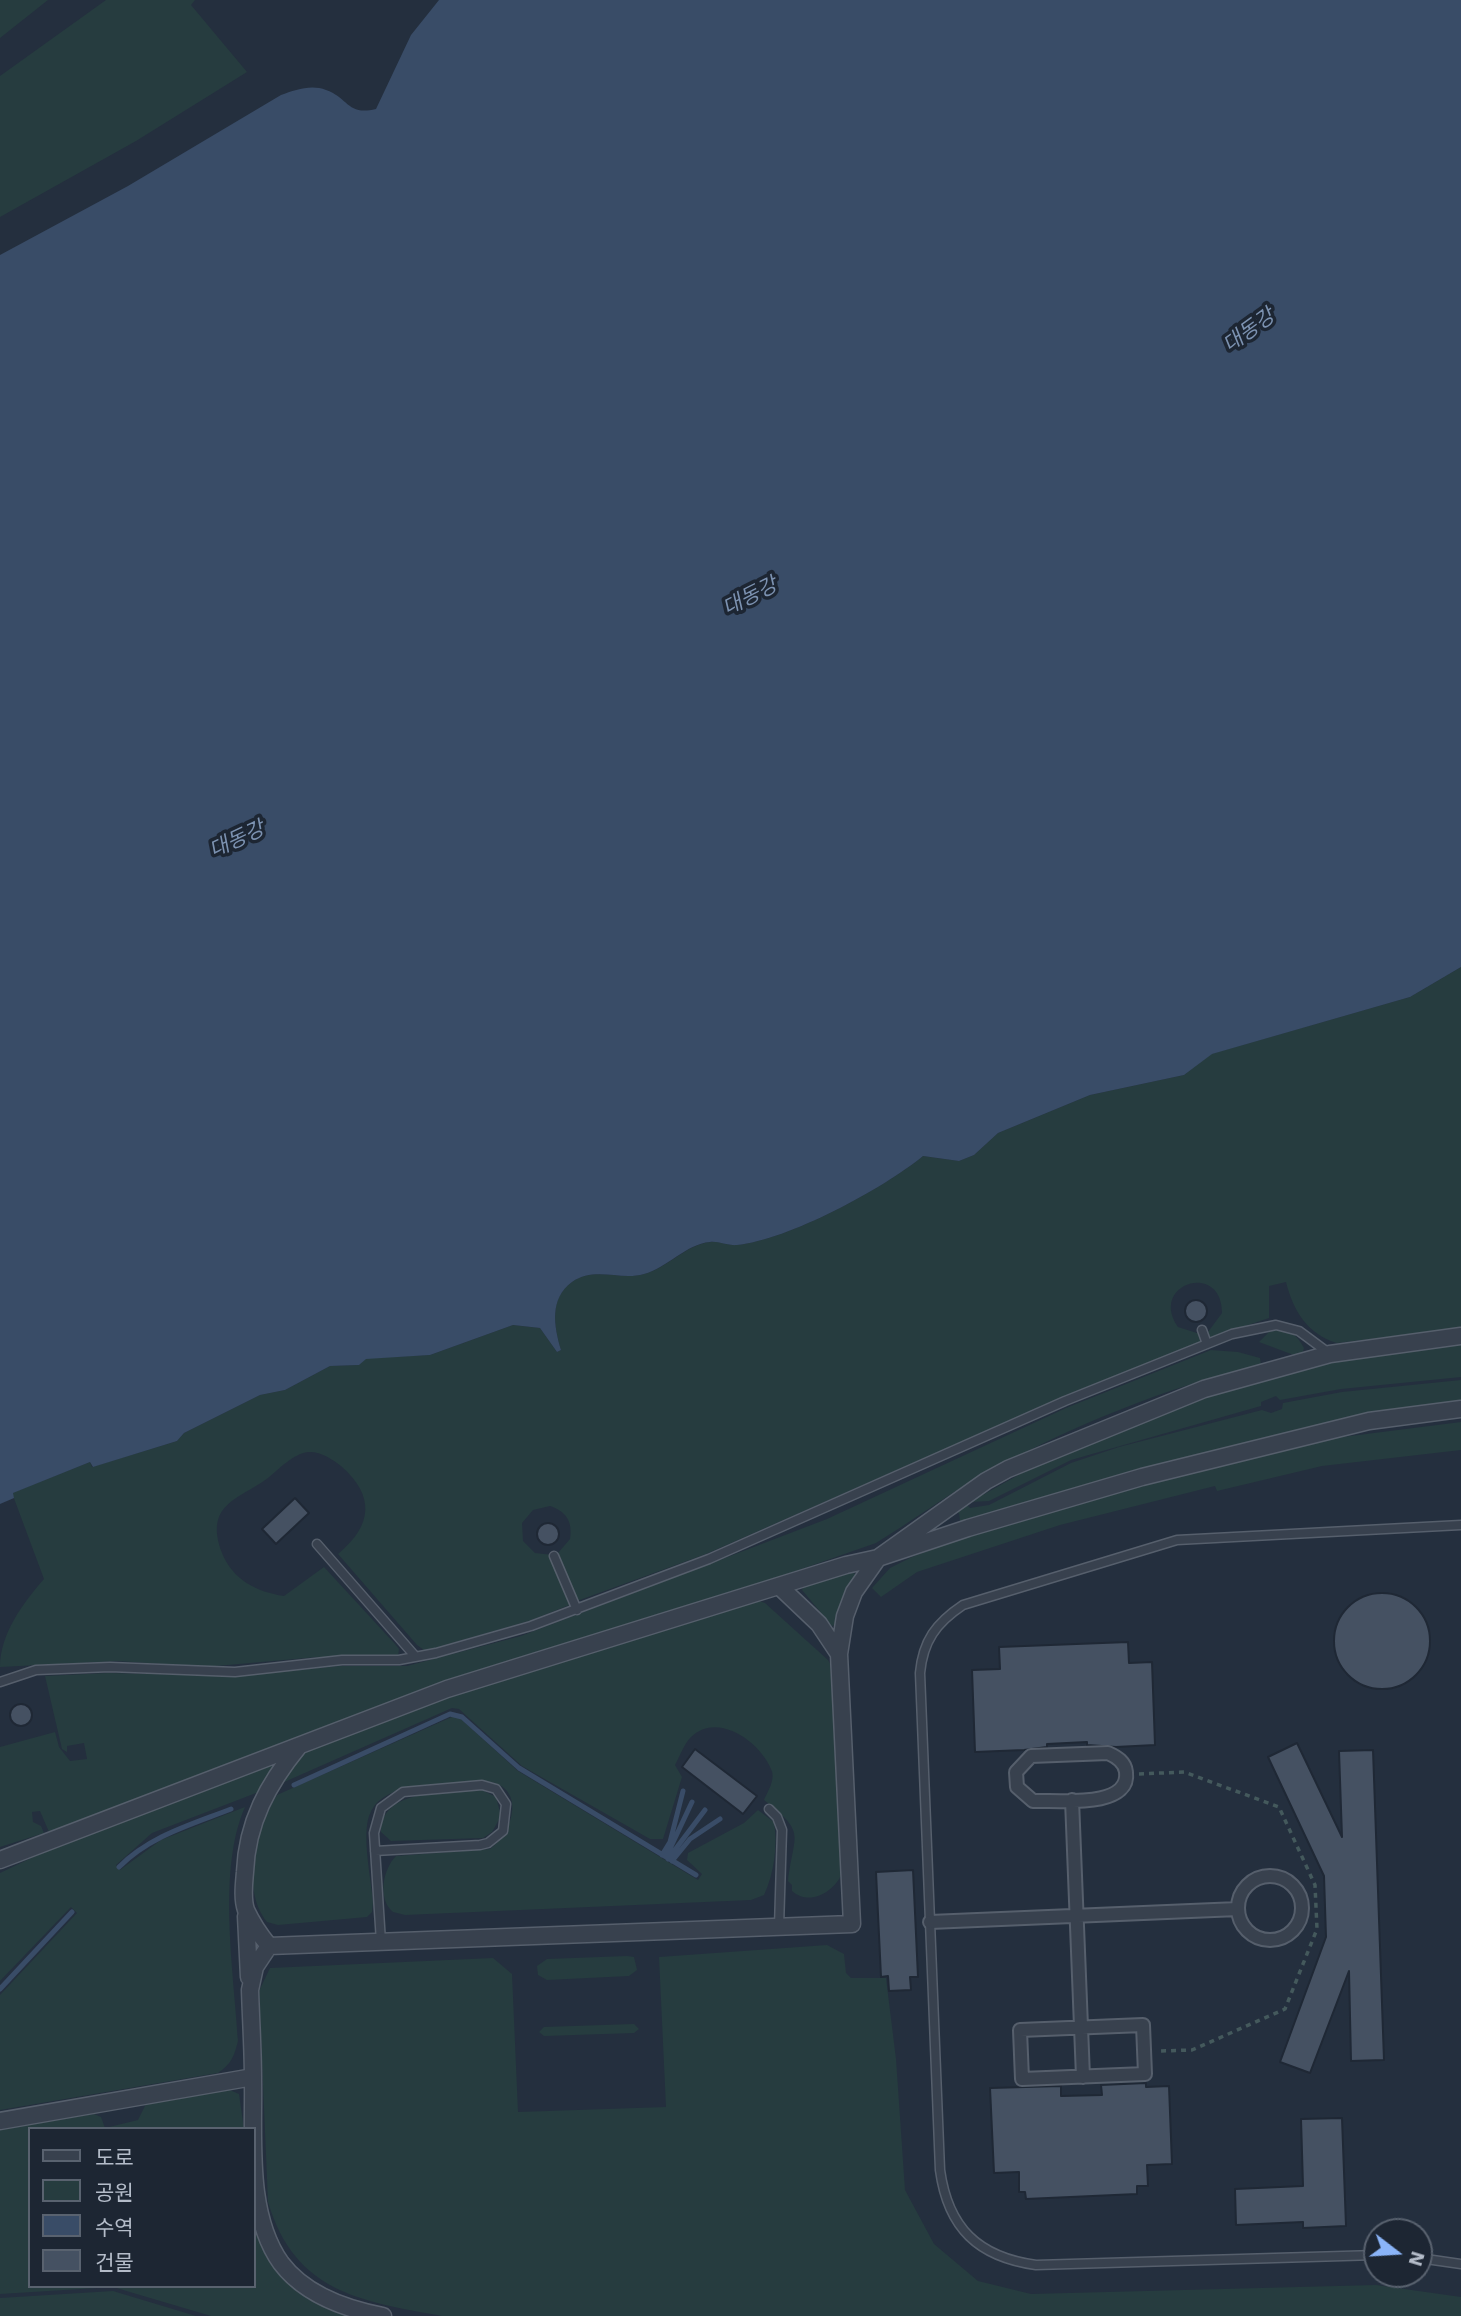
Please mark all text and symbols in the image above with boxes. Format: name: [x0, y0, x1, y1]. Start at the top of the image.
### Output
water label: 대동강: [1218, 304, 1280, 358]
water label: 대동강: [718, 573, 782, 621]
water label: 대동강: [205, 816, 269, 864]
legend: [28, 2127, 256, 2288]
text: 도로: [95, 2145, 134, 2170]
text: 공원: [95, 2180, 134, 2205]
text: 수역: [95, 2215, 134, 2240]
north arrow: [1363, 2218, 1433, 2288]
text: N: [1404, 2249, 1430, 2269]
text: 건물: [95, 2250, 134, 2275]

